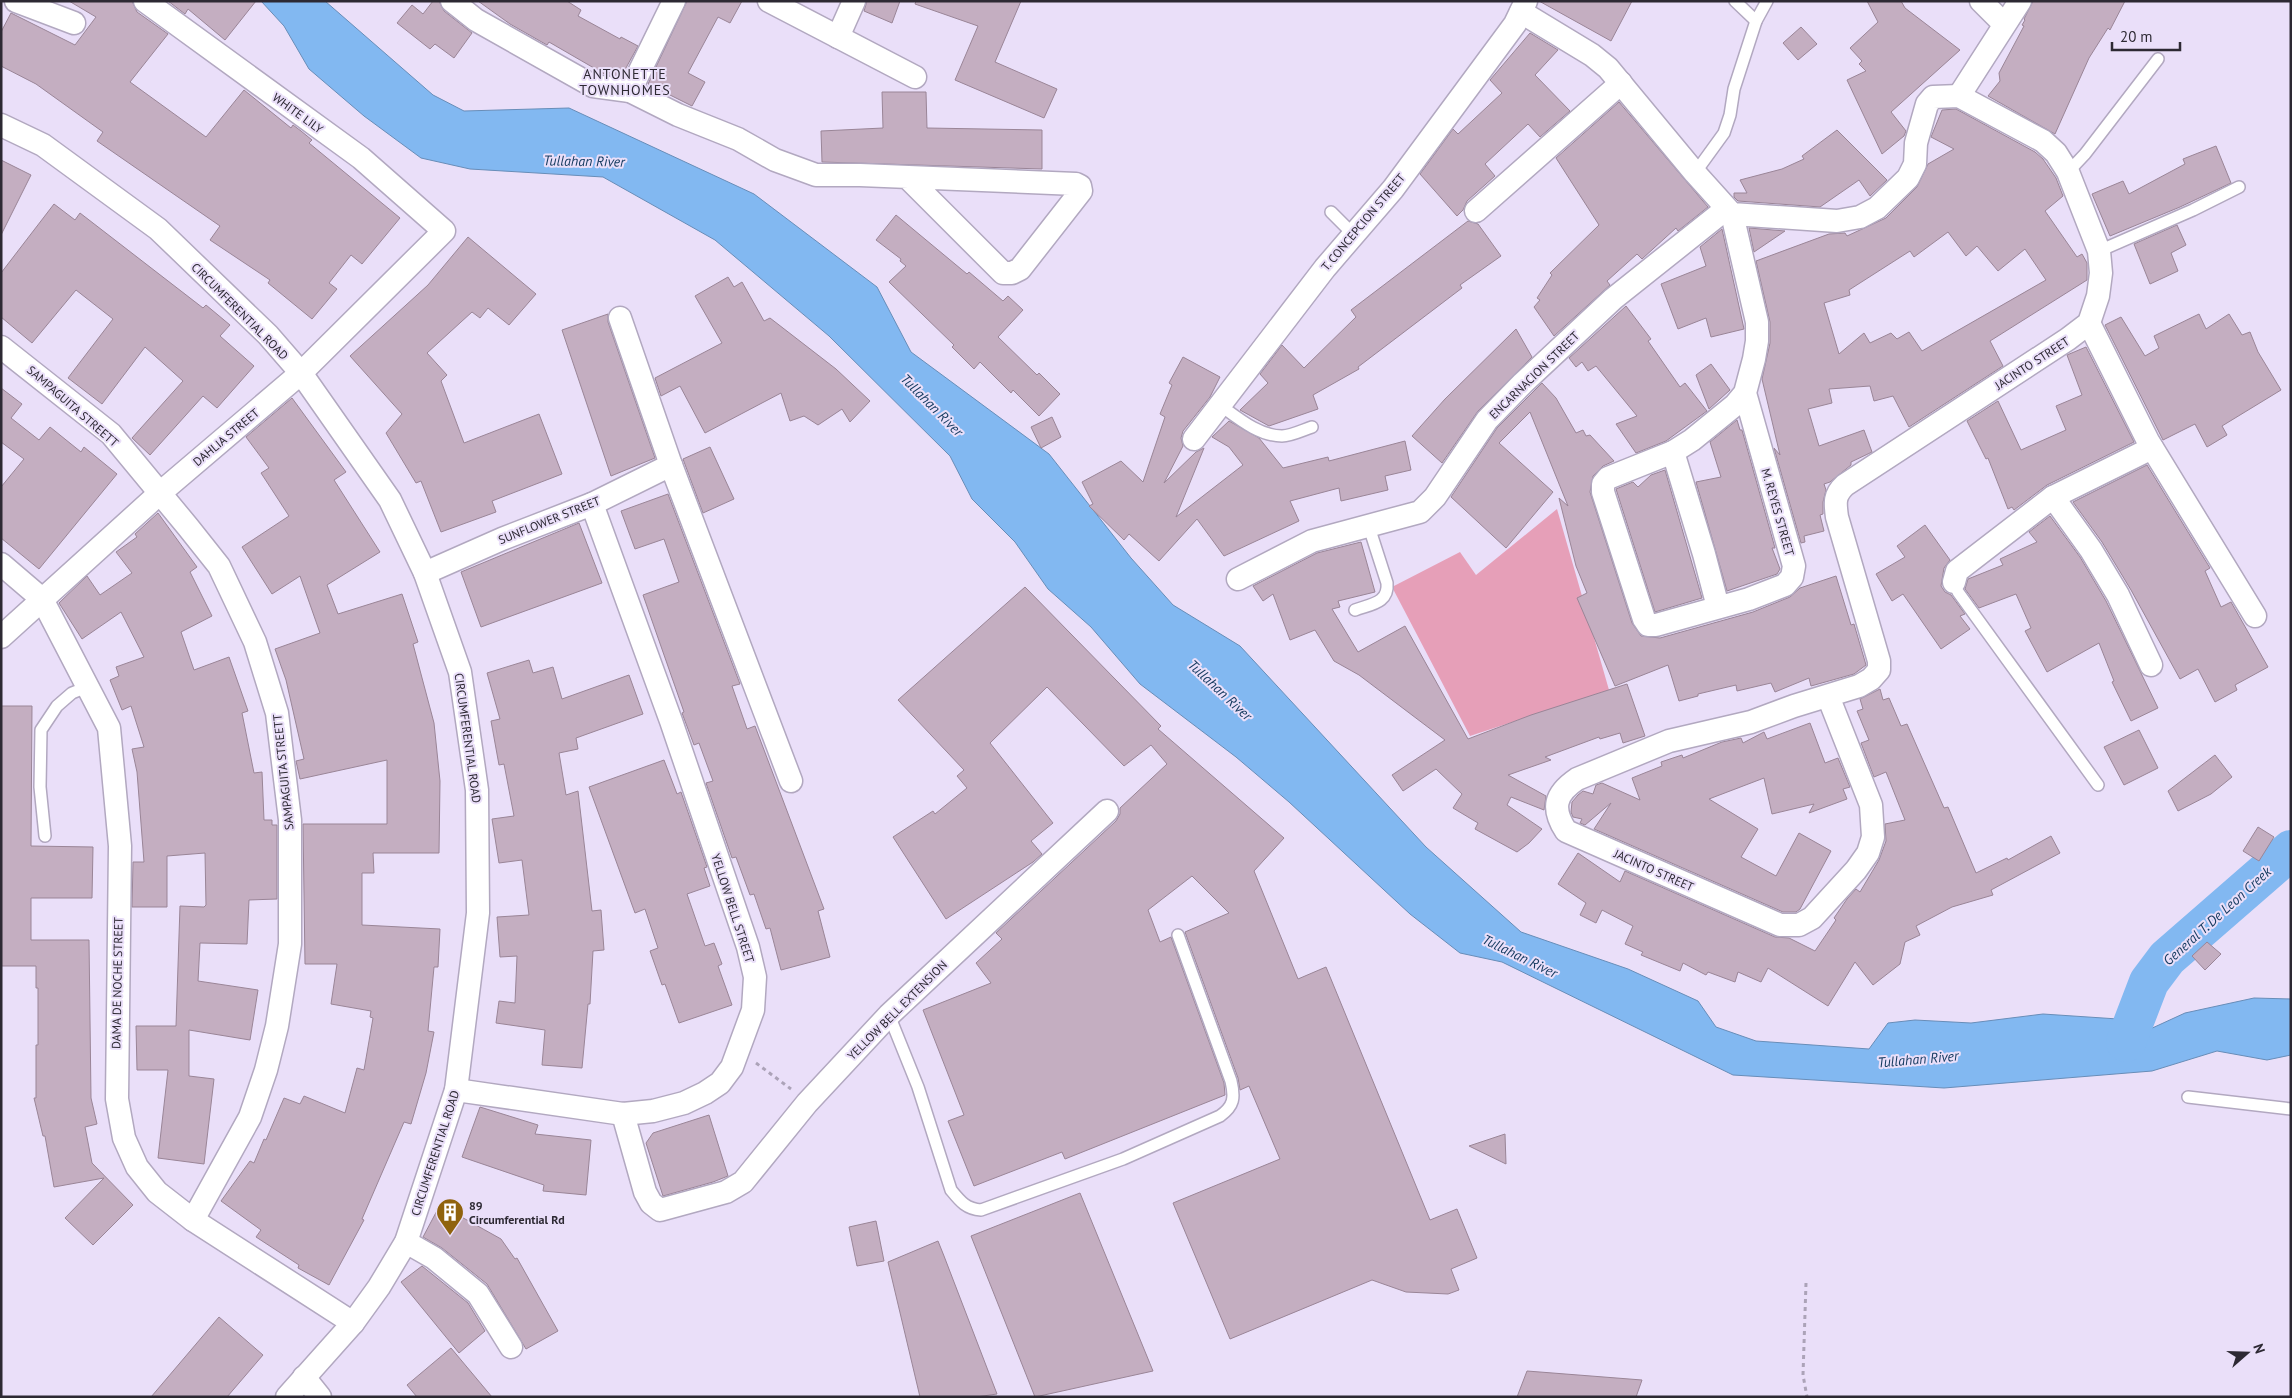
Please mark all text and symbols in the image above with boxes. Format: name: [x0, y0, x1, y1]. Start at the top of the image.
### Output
scale bar: [2112, 20, 2180, 52]
text: 20 m: [2120, 27, 2153, 46]
district label: ANTONETTE TOWNHOMES: [579, 65, 671, 99]
street label: WHITE LILY: [270, 90, 327, 137]
water label: Tullahan River: [543, 151, 626, 171]
street label: T. CONCEPCION STREET: [1318, 170, 1408, 274]
street label: CIRCUMFERENTIAL ROAD: [188, 259, 292, 363]
street label: ENCARNACION STREET: [1486, 328, 1582, 422]
street label: JACINTO STREET: [1991, 333, 2072, 393]
street label: SAMPAGUITA STREETT: [24, 362, 122, 450]
water label: Tullahan River: [897, 370, 968, 441]
street label: DAHLIA STREET: [190, 405, 262, 469]
street label: M. REYES STREET: [1758, 467, 1798, 558]
street label: SUNFLOWER STREET: [496, 493, 602, 547]
water label: Tullahan River: [1184, 656, 1257, 725]
street label: CIRCUMFERENTIAL ROAD: [451, 672, 485, 804]
street label: SAMPAGUITA STREETT: [269, 713, 297, 831]
street label: JACINTO STREET: [1611, 845, 1697, 894]
street label: YELLOW BELL STREET: [708, 852, 758, 965]
water label: General T. De Leon Creek: [2159, 862, 2275, 969]
street label: DAMA DE NOCHE STREET: [108, 917, 126, 1049]
water label: Tullahan River: [1480, 930, 1562, 982]
street label: YELLOW BELL EXTENSION: [844, 957, 950, 1063]
water label: Tullahan River: [1877, 1046, 1961, 1072]
street label: CIRCUMFERENTIAL ROAD: [408, 1088, 462, 1218]
building icon: 89 Circumferential Rd: [435, 1197, 465, 1236]
place label: 89 Circumferential Rd: [469, 1198, 565, 1227]
north arrow: [2222, 1328, 2272, 1378]
text: N: [2249, 1341, 2269, 1356]

